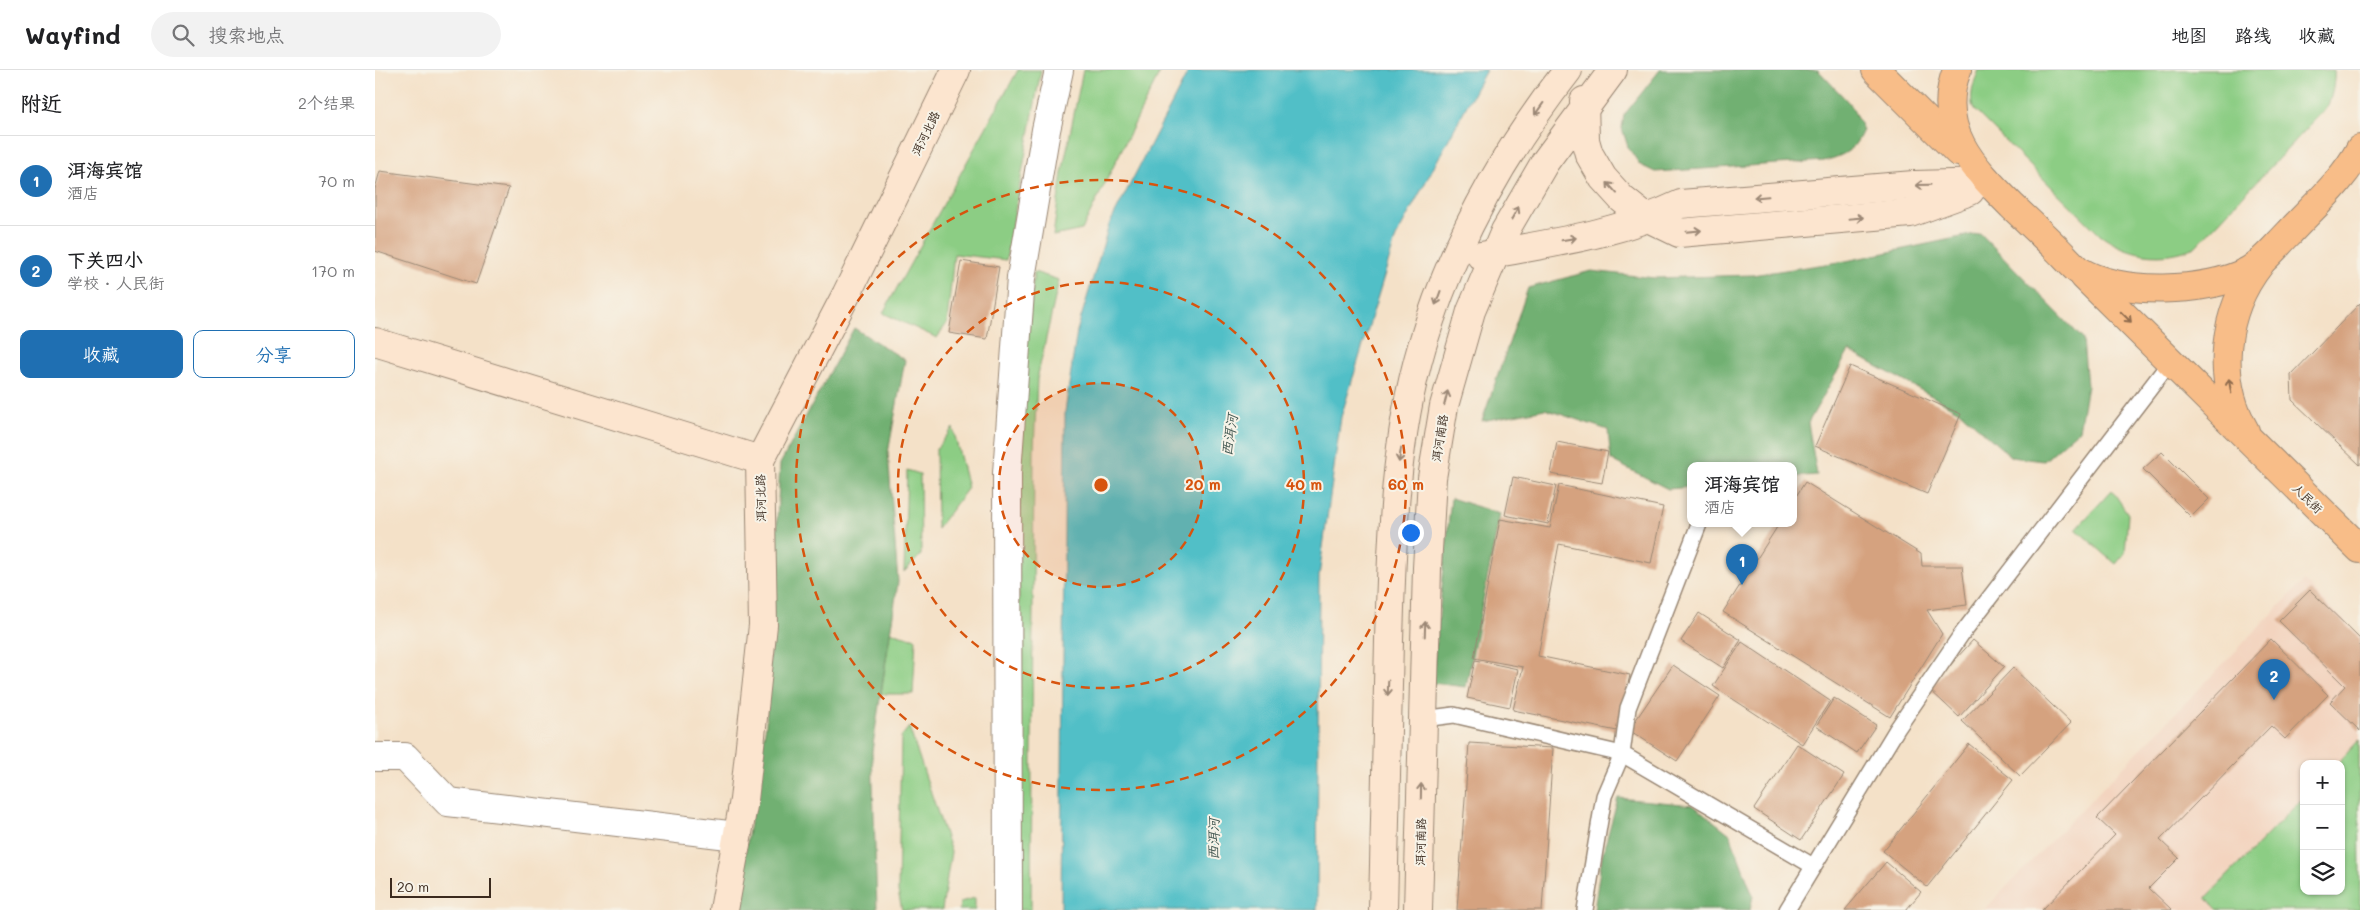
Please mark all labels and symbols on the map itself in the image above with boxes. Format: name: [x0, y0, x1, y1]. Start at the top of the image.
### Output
one-way arrow: [1534, 102, 1544, 116]
street label: 洱河北路: [907, 108, 943, 158]
one-way arrow: [1916, 180, 1932, 189]
one-way arrow: [1606, 181, 1617, 194]
one-way arrow: [1754, 192, 1770, 202]
one-way arrow: [1510, 207, 1520, 221]
one-way arrow: [1848, 213, 1864, 223]
one-way arrow: [1686, 227, 1702, 236]
one-way arrow: [1560, 234, 1576, 244]
one-way arrow: [1433, 290, 1442, 305]
one-way arrow: [2119, 311, 2132, 323]
one-way arrow: [2225, 379, 2235, 395]
one-way arrow: [1442, 390, 1451, 406]
water label: 西洱河: [1217, 411, 1242, 457]
street label: 洱河南路: [1427, 413, 1451, 463]
one-way arrow: [1395, 447, 1405, 463]
street label: 洱河北路: [752, 474, 768, 522]
text: 20 m: [1185, 474, 1221, 494]
text: 40 m: [1286, 474, 1322, 494]
text: 60 m: [1388, 474, 1424, 494]
centre of rings: [1092, 476, 1110, 494]
street label: 人民街: [2289, 480, 2327, 516]
your location: [1398, 520, 1424, 546]
pin: 1: [1726, 544, 1758, 585]
one-way arrow: [1421, 621, 1430, 637]
pin: 2: [2258, 659, 2290, 700]
one-way arrow: [1383, 679, 1393, 695]
one-way arrow: [1416, 784, 1426, 800]
water label: 西洱河: [1203, 816, 1223, 860]
street label: 洱河南路: [1412, 818, 1428, 866]
scale bar: [390, 875, 491, 898]

